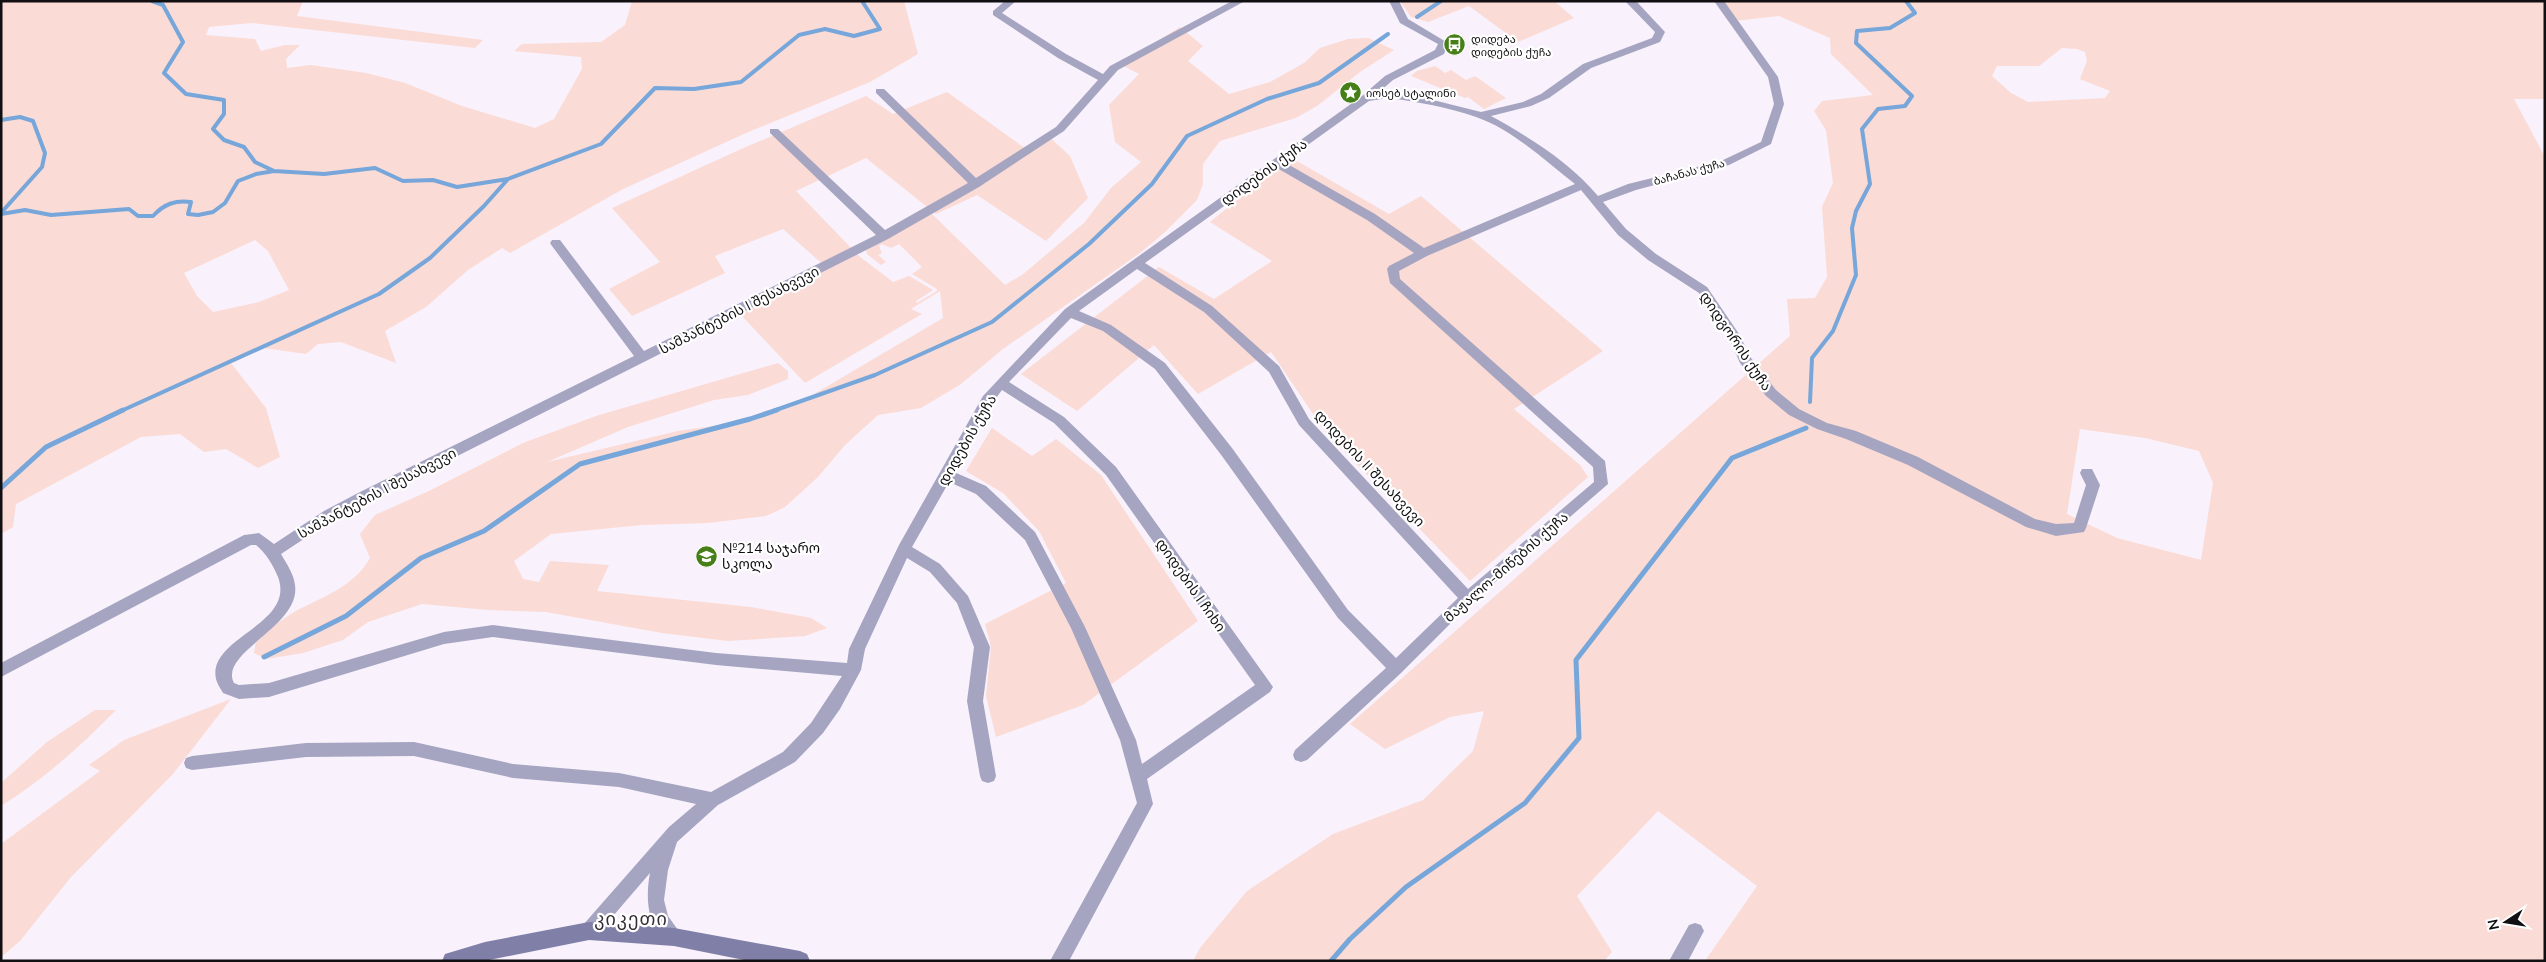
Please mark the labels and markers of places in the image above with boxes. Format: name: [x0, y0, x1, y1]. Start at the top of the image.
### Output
place label: დიდება დიდების ქუჩა: [1471, 32, 1551, 59]
bus stop icon: დიდება დიდების ქუჩა: [1443, 33, 1467, 57]
place icon: იოსებ სტალინი: [1338, 81, 1362, 105]
place label: იოსებ სტალინი: [1366, 86, 1456, 100]
place label: №214 საჯარო სკოლა: [722, 539, 820, 573]
school or university icon: №214 საჯარო სკოლა: [694, 544, 718, 568]

